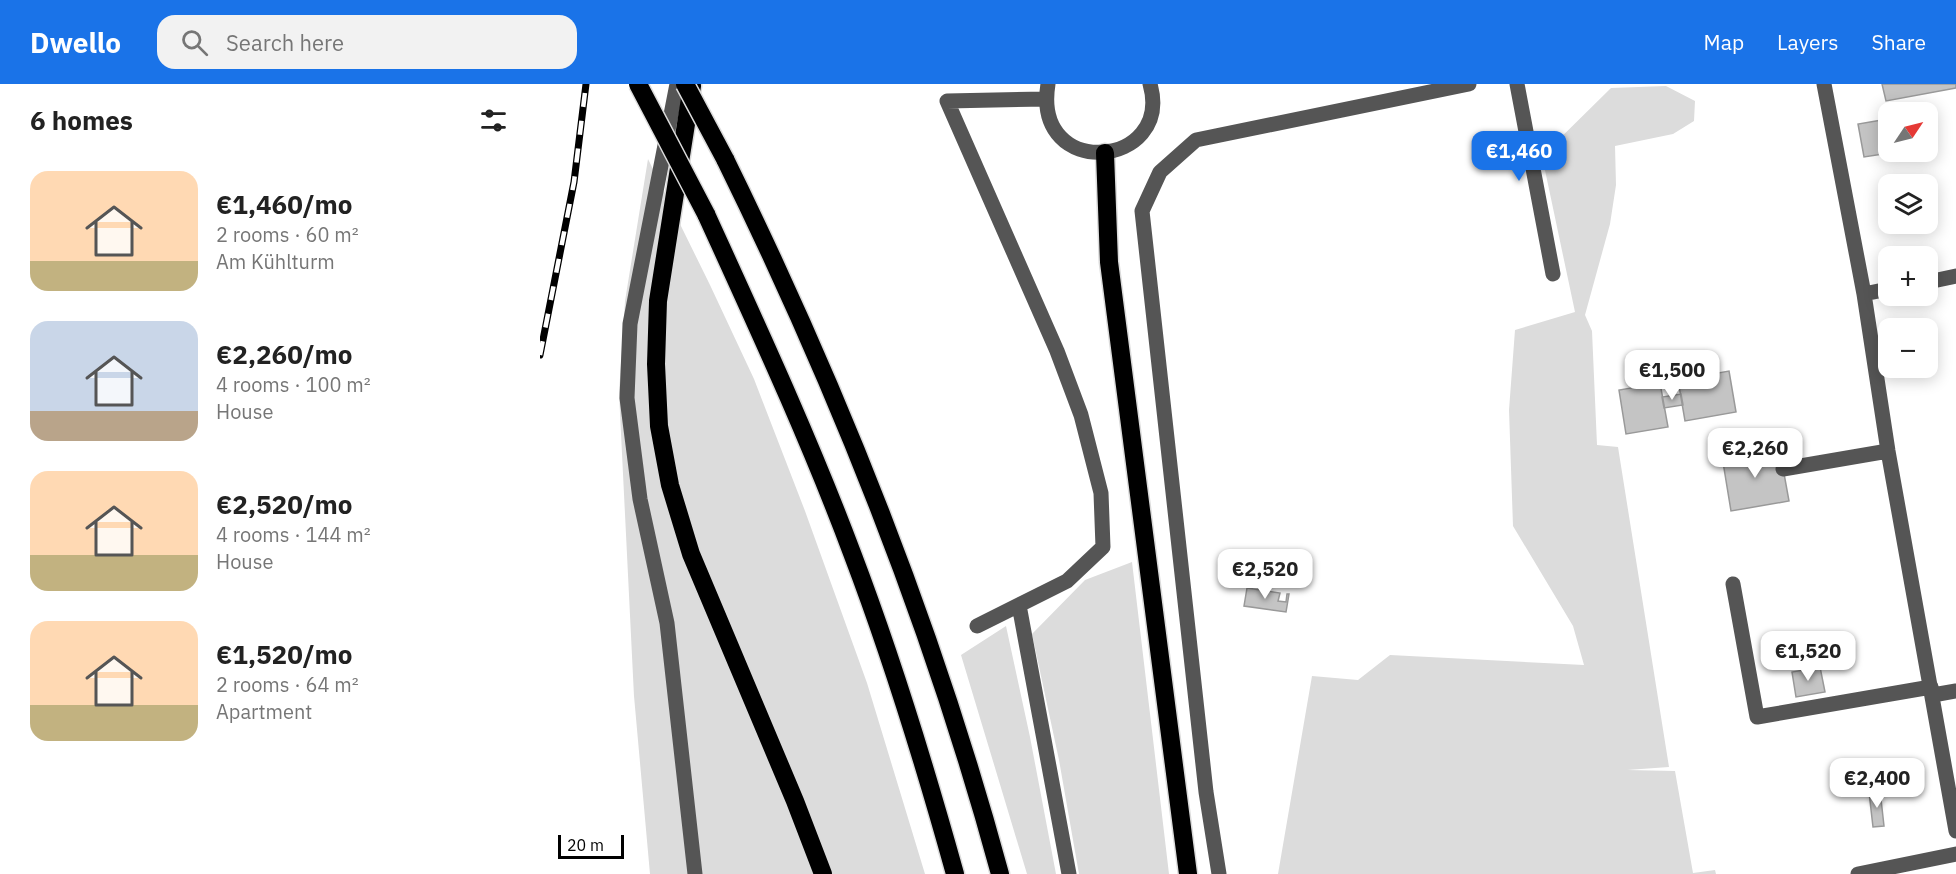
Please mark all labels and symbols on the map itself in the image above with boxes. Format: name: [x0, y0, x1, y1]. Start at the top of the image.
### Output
north arrow: [1878, 102, 1938, 162]
pin: €1,460: [1470, 131, 1568, 182]
pin: €1,500: [1623, 350, 1721, 401]
pin: €2,260: [1706, 428, 1804, 479]
pin: €2,520: [1216, 549, 1314, 600]
pin: €1,520: [1759, 631, 1857, 682]
pin: €2,400: [1828, 758, 1926, 809]
scale bar: [558, 832, 624, 860]

